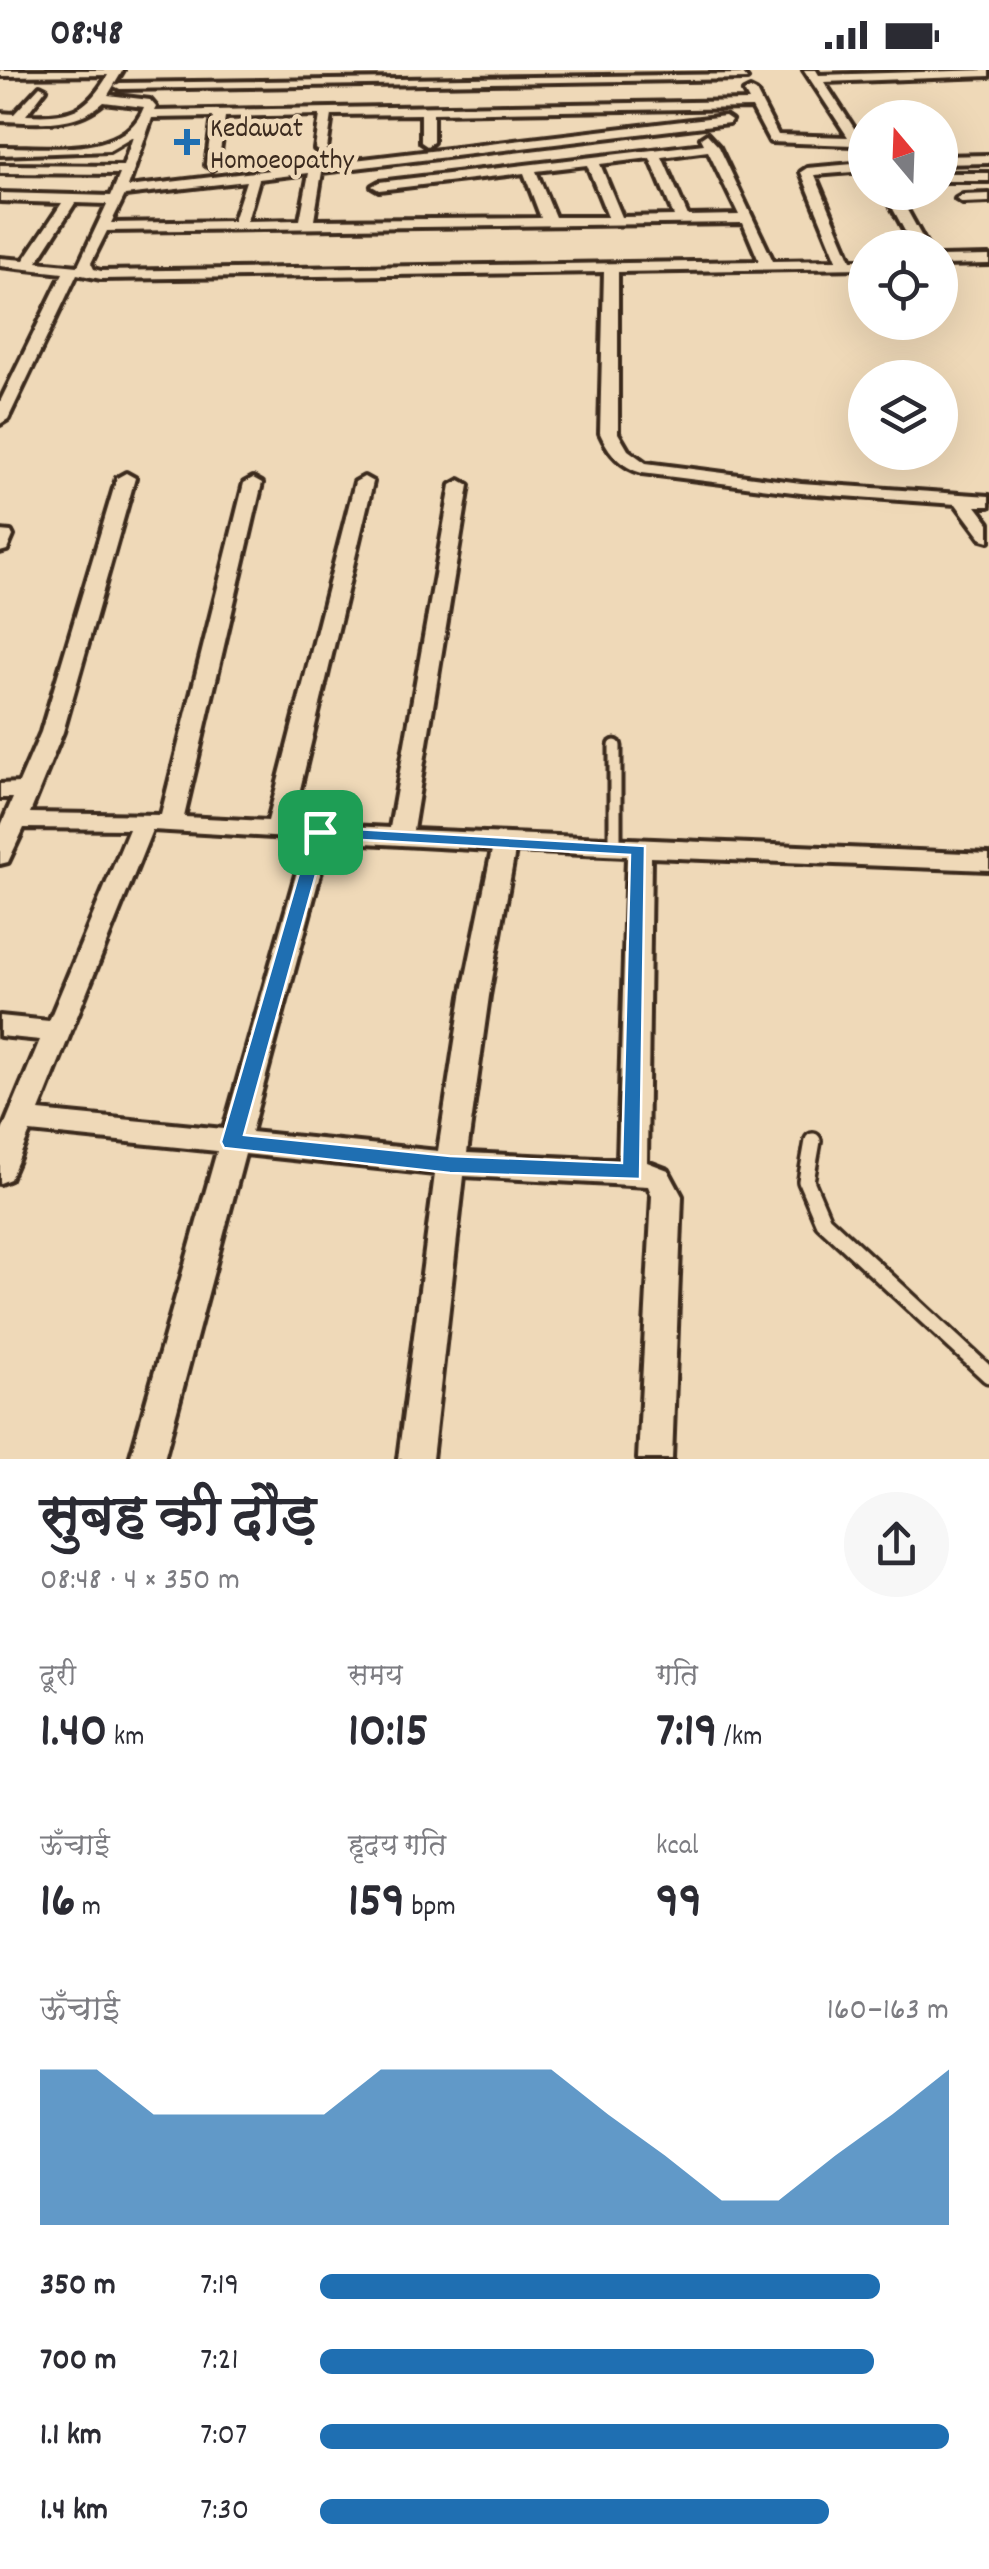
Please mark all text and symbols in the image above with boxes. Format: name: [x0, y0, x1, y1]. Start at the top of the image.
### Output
text: 08:48: [50, 8, 123, 63]
north arrow: [848, 100, 958, 210]
map controls: [848, 100, 958, 470]
place label: Kedawat Homoeopathy: [210, 111, 354, 183]
marker: Kedawat Homoeopathy: [174, 129, 200, 155]
button: locate: [848, 230, 958, 340]
button: layers: [848, 360, 958, 470]
pin: [278, 790, 363, 875]
icon: arrive: [293, 805, 348, 860]
text: सुबह की दौड़: [40, 1482, 316, 1561]
button: share: [844, 1492, 949, 1597]
text: 08:48 · 4 × 350 m: [40, 1559, 240, 1605]
text: दूरी: [40, 1658, 76, 1698]
text: समय: [348, 1658, 403, 1698]
text: गति: [656, 1658, 698, 1698]
text: 1.40: [40, 1698, 107, 1770]
text: 10:15: [348, 1698, 429, 1770]
text: 7:19: [656, 1698, 717, 1770]
text: km: [107, 1719, 144, 1759]
text: /km: [717, 1719, 762, 1759]
text: ऊँचाई: [40, 1828, 110, 1868]
text: हृदय गति: [348, 1828, 446, 1868]
text: kcal: [656, 1828, 699, 1868]
text: 16: [40, 1868, 75, 1940]
text: 159: [348, 1868, 405, 1940]
text: 99: [656, 1868, 702, 1940]
text: m: [75, 1889, 101, 1929]
text: bpm: [405, 1889, 456, 1929]
text: ऊँचाई: [40, 1989, 120, 2035]
text: 160–163 m: [827, 1989, 949, 2035]
text: 350 m: [40, 2264, 116, 2310]
text: 7:19: [200, 2264, 239, 2310]
text: 700 m: [40, 2339, 116, 2385]
text: 7:21: [200, 2339, 239, 2385]
text: 1.1 km: [40, 2414, 102, 2460]
text: 7:07: [200, 2414, 247, 2460]
text: 1.4 km: [40, 2489, 108, 2535]
text: 7:30: [200, 2489, 249, 2535]

